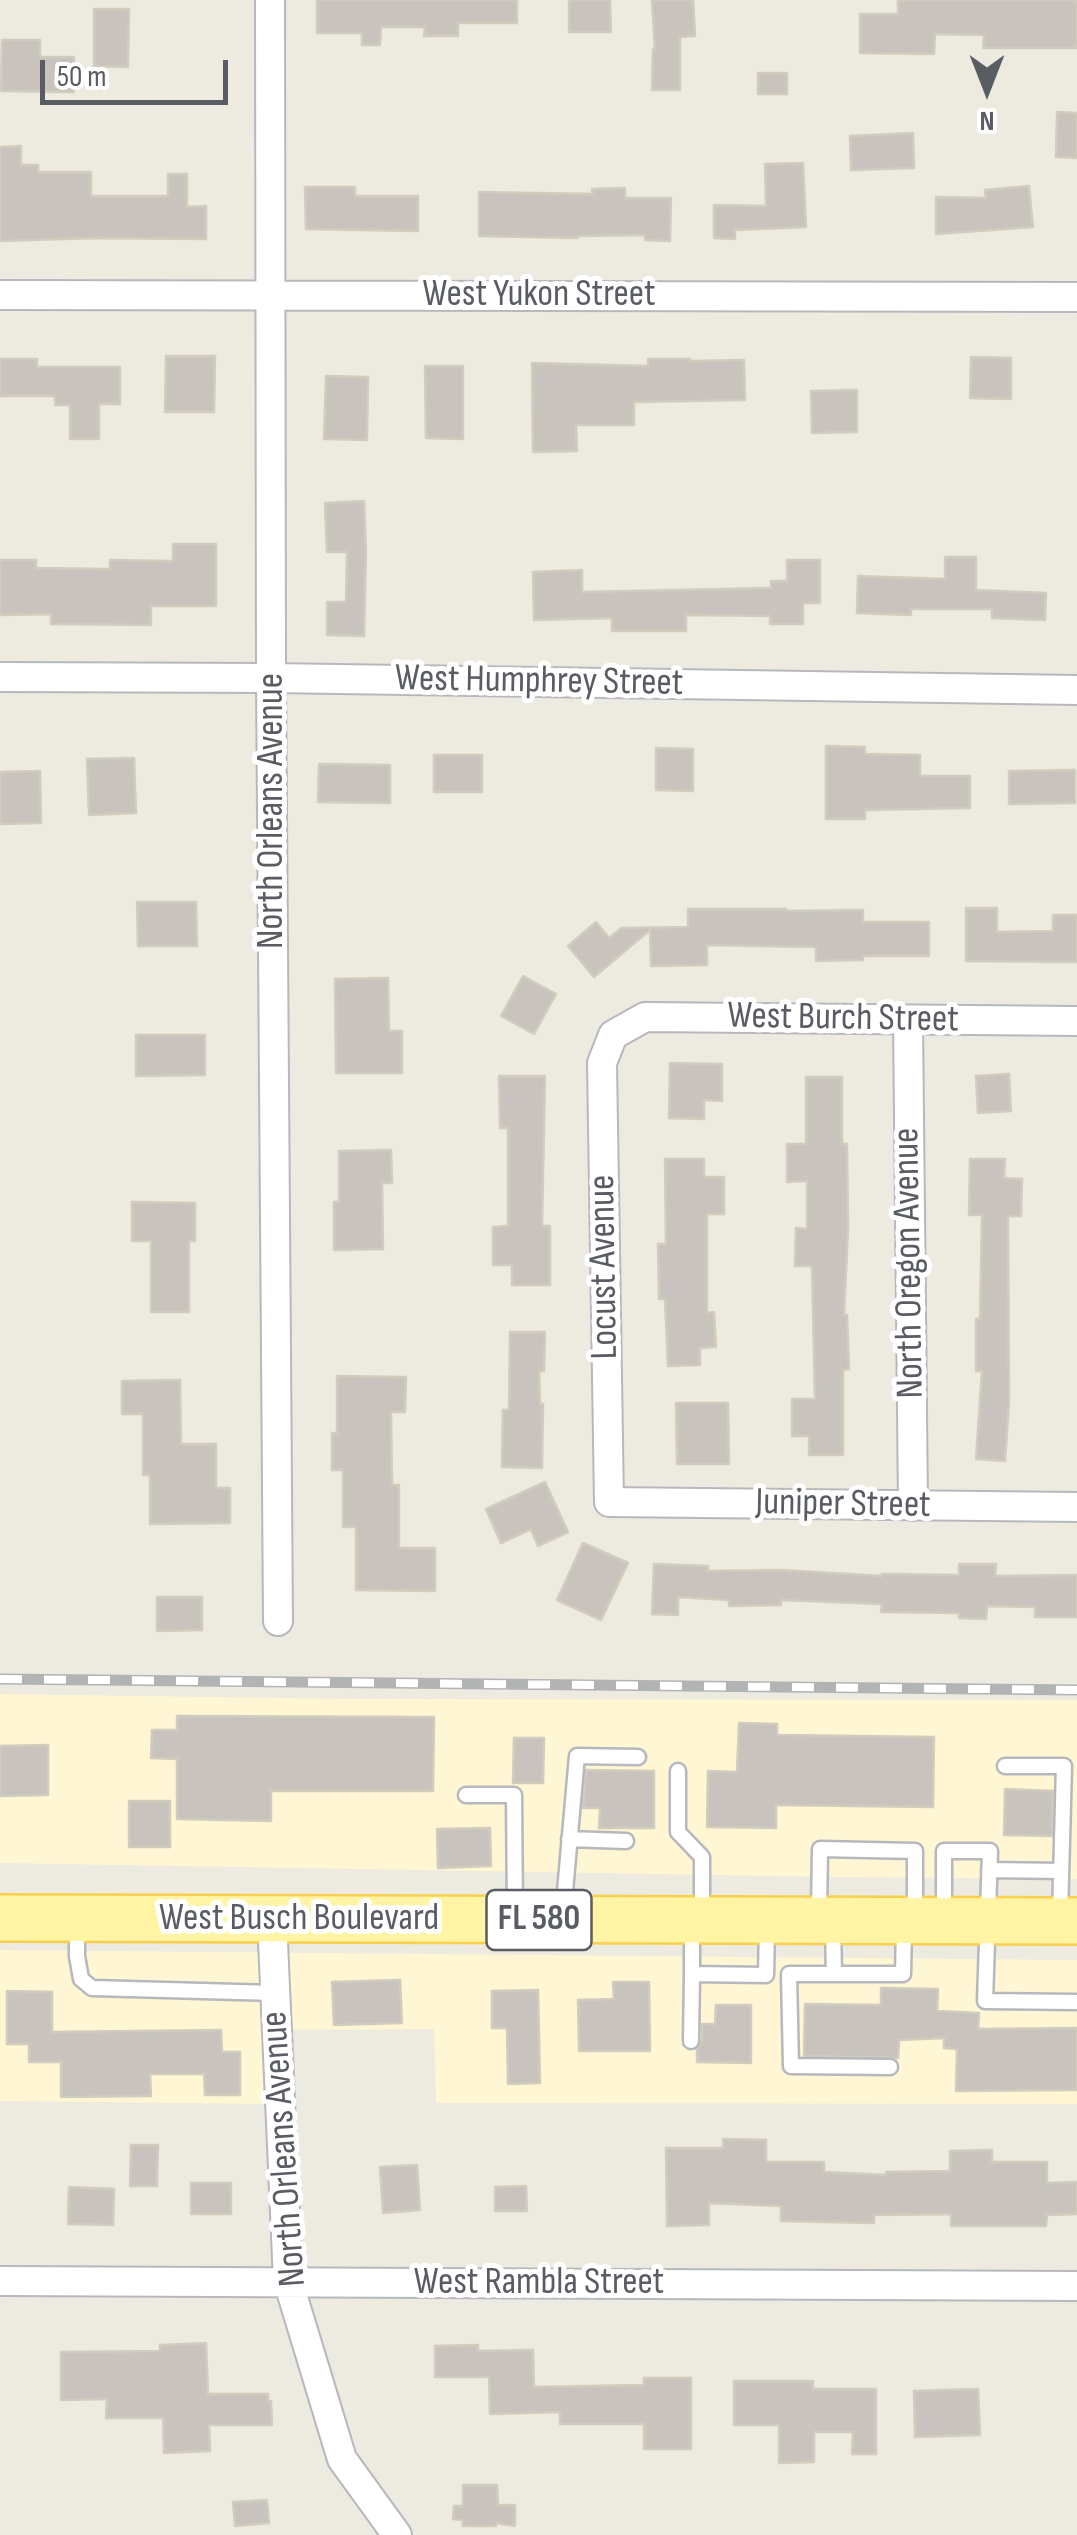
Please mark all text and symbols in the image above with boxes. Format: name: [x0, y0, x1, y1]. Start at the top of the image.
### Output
scale bar: [45, 40, 232, 102]
north arrow: [937, 40, 1037, 140]
text: 50 m: [57, 59, 106, 95]
text: N: [980, 104, 994, 137]
street label: West Yukon Street: [422, 272, 656, 318]
street label: West Humphrey Street: [394, 657, 684, 707]
street label: North Orleans Avenue: [249, 673, 295, 949]
street label: West Burch Street: [727, 994, 959, 1044]
street label: North Oregon Avenue: [885, 1127, 935, 1399]
street label: Locust Avenue: [581, 1174, 629, 1360]
street label: Juniper Street: [755, 1481, 931, 1529]
road number: FL 580: [486, 1890, 592, 1950]
street label: West Busch Boulevard: [159, 1896, 439, 1942]
street label: North Orleans Avenue: [253, 2010, 317, 2288]
street label: West Rambla Street: [414, 2260, 664, 2306]

